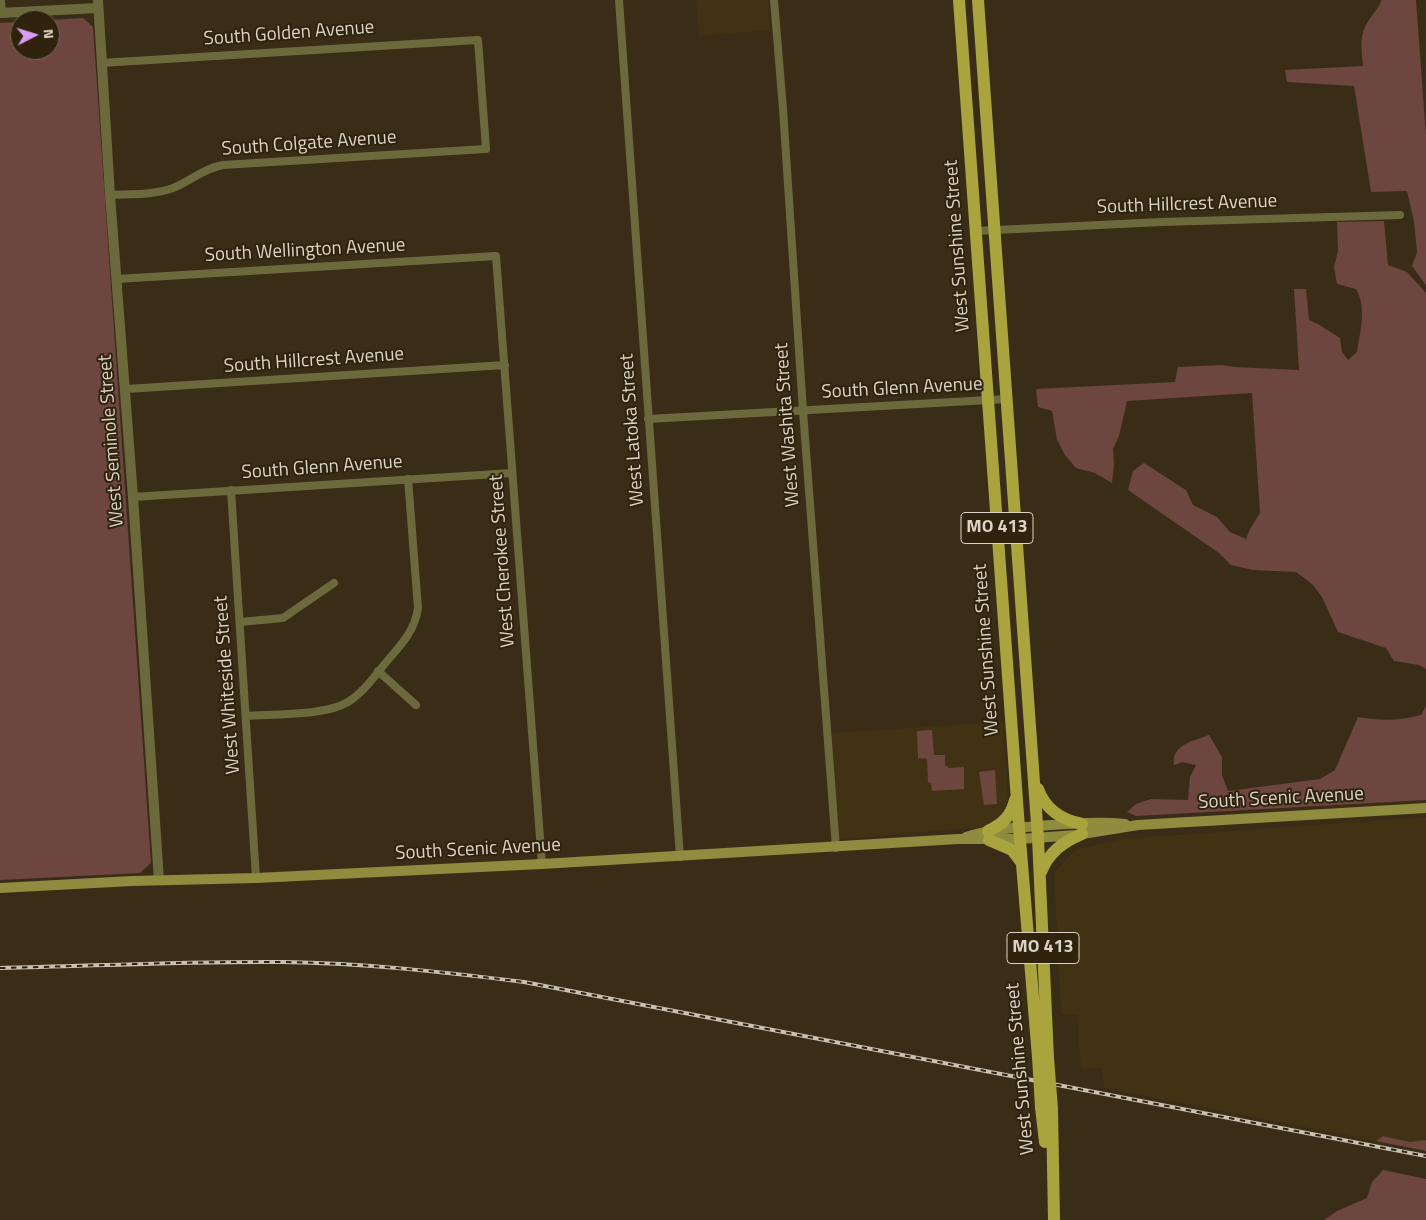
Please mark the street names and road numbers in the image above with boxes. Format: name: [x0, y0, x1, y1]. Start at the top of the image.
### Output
street label: South Golden Avenue: [203, 17, 375, 51]
street label: South Colgate Avenue: [221, 127, 397, 161]
street label: West Sunshine Street: [941, 159, 975, 333]
street label: South Hillcrest Avenue: [1096, 190, 1278, 220]
street label: South Wellington Avenue: [204, 234, 406, 268]
street label: West Washita Street: [771, 342, 805, 508]
street label: South Hillcrest Avenue: [223, 343, 405, 379]
street label: West Latoka Street: [616, 353, 650, 507]
street label: West Seminole Street: [95, 354, 129, 528]
street label: South Glenn Avenue: [821, 373, 983, 405]
street label: South Glenn Avenue: [241, 451, 403, 485]
street label: West Cherokee Street: [486, 474, 520, 648]
road number: MO 413: [961, 512, 1033, 544]
street label: West Sunshine Street: [970, 563, 1004, 737]
street label: West Whiteside Street: [210, 595, 246, 775]
street label: South Scenic Avenue: [1198, 783, 1364, 815]
street label: South Scenic Avenue: [395, 834, 561, 866]
road number: MO 413: [1007, 932, 1079, 964]
street label: West Sunshine Street: [1002, 982, 1040, 1156]

